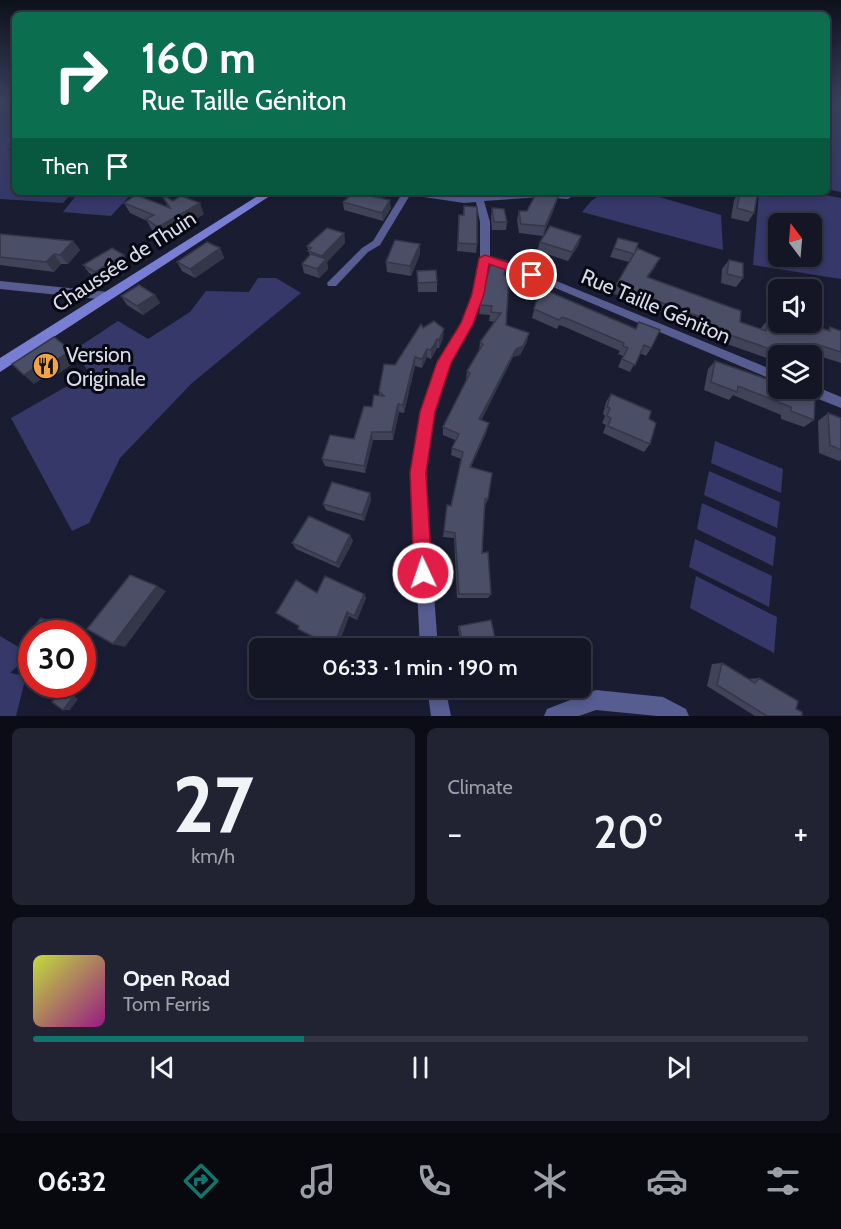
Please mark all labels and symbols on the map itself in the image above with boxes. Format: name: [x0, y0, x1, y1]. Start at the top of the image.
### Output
street label: Chaussée de Thuin: [48, 205, 200, 317]
north arrow: [768, 213, 822, 267]
pin: [506, 249, 557, 300]
street label: Rue Taille Géniton: [578, 263, 734, 349]
place label: Version Originale: [66, 342, 146, 391]
restaurant icon: Version Originale: [31, 351, 61, 381]
position arrow: [391, 541, 455, 605]
speed limit sign: 30: [18, 620, 96, 698]

